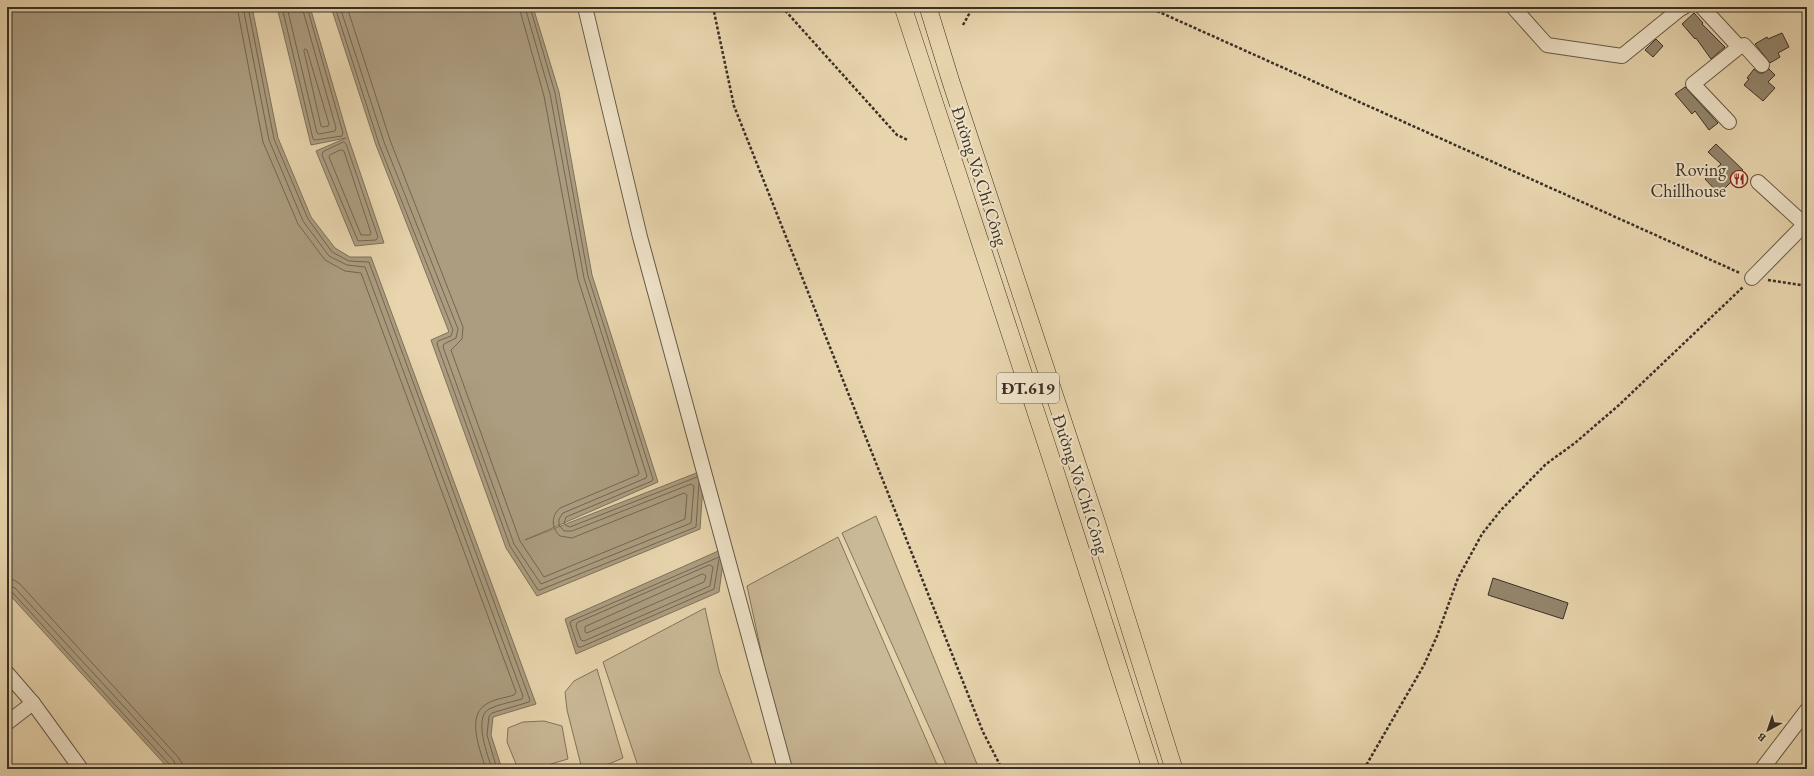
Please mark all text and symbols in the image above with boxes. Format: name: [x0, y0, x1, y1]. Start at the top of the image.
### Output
street label: Đường Võ Chí Công: [947, 103, 1013, 249]
place label: Roving Chillhouse: [1650, 158, 1726, 202]
restaurant icon: Roving Chillhouse: [1729, 169, 1749, 189]
road number: ĐT.619: [997, 373, 1059, 403]
street label: Đường Võ Chí Công: [1048, 411, 1114, 557]
north arrow: [1748, 710, 1788, 750]
text: B: [1754, 730, 1769, 745]

